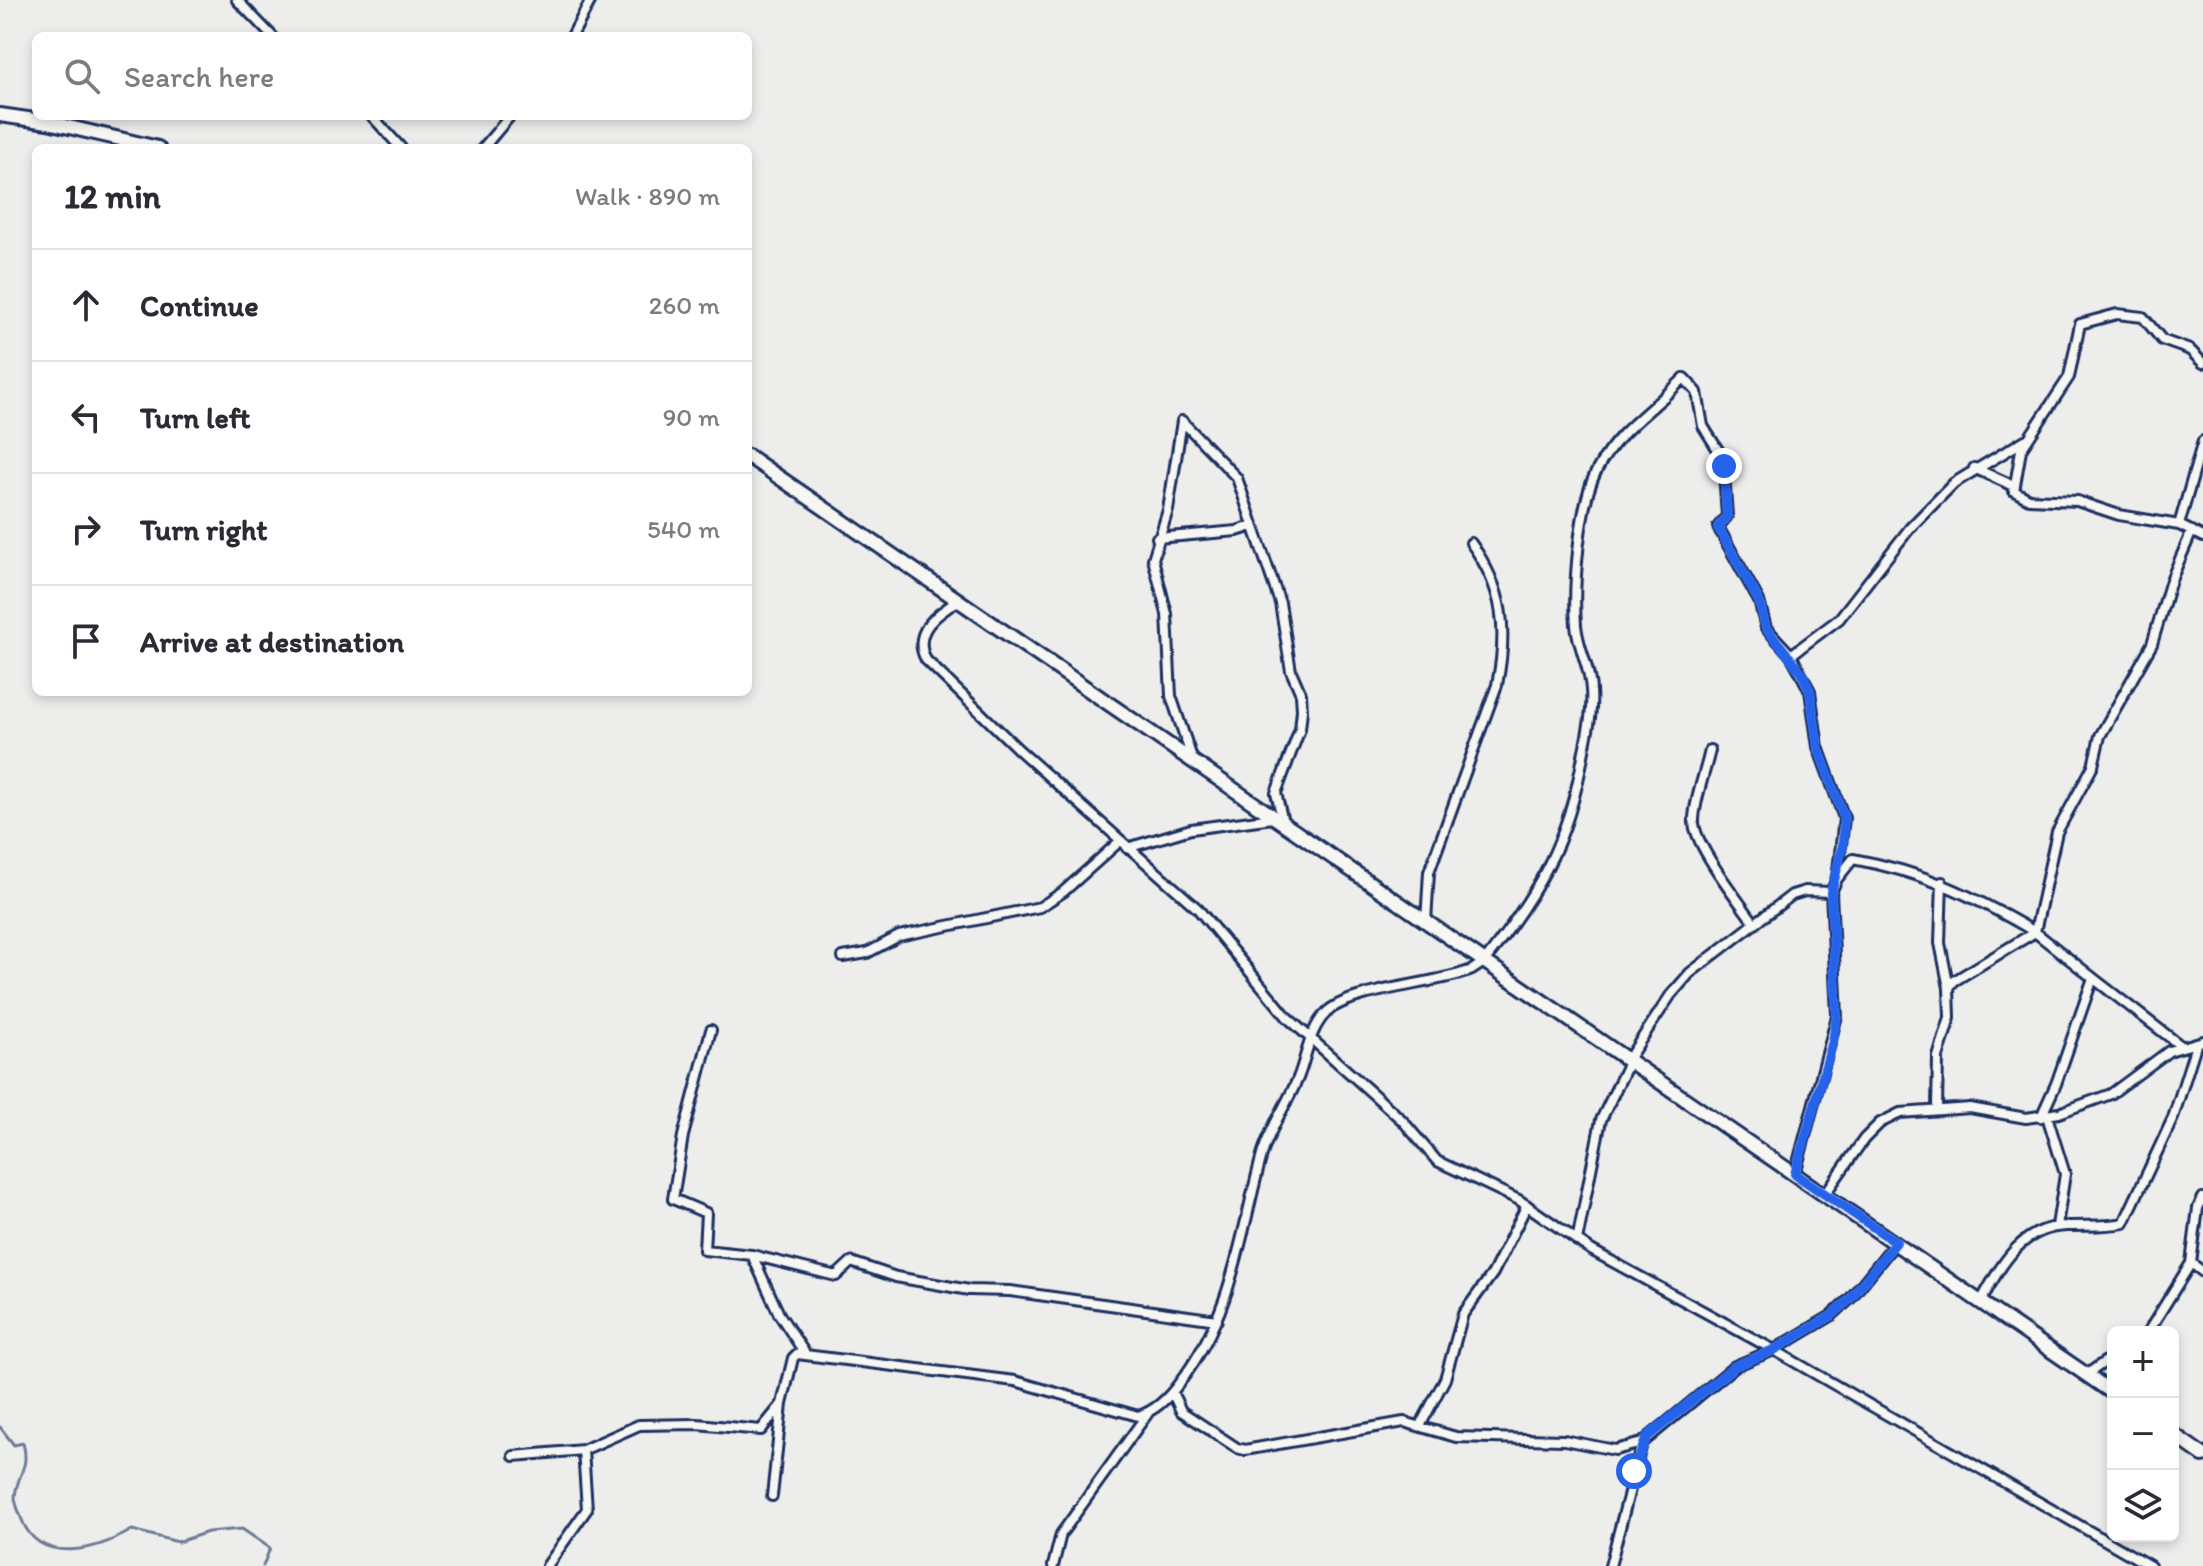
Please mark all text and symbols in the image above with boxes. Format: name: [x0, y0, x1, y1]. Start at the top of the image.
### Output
search box: [32, 32, 752, 120]
icon: search: [60, 54, 104, 98]
text: Search here: [124, 58, 274, 95]
text: 12 min: [64, 176, 161, 217]
text: Walk · 890 m: [575, 180, 720, 212]
icon: ahead: [64, 283, 108, 327]
text: Continue: [140, 287, 259, 324]
text: 260 m: [649, 289, 720, 321]
icon: left: [64, 395, 108, 439]
text: Turn left: [140, 399, 251, 436]
text: 90 m: [663, 401, 720, 433]
route end: [1706, 448, 1742, 484]
icon: right: [64, 507, 108, 551]
text: Turn right: [140, 511, 268, 548]
text: 540 m: [647, 513, 720, 545]
icon: arrive: [64, 619, 108, 663]
text: Arrive at destination: [140, 623, 404, 660]
map controls: [2107, 1326, 2179, 1542]
button: +: [2107, 1326, 2179, 1398]
button: −: [2107, 1398, 2179, 1470]
route start: [1616, 1453, 1652, 1489]
button: layers: [2107, 1470, 2179, 1542]

